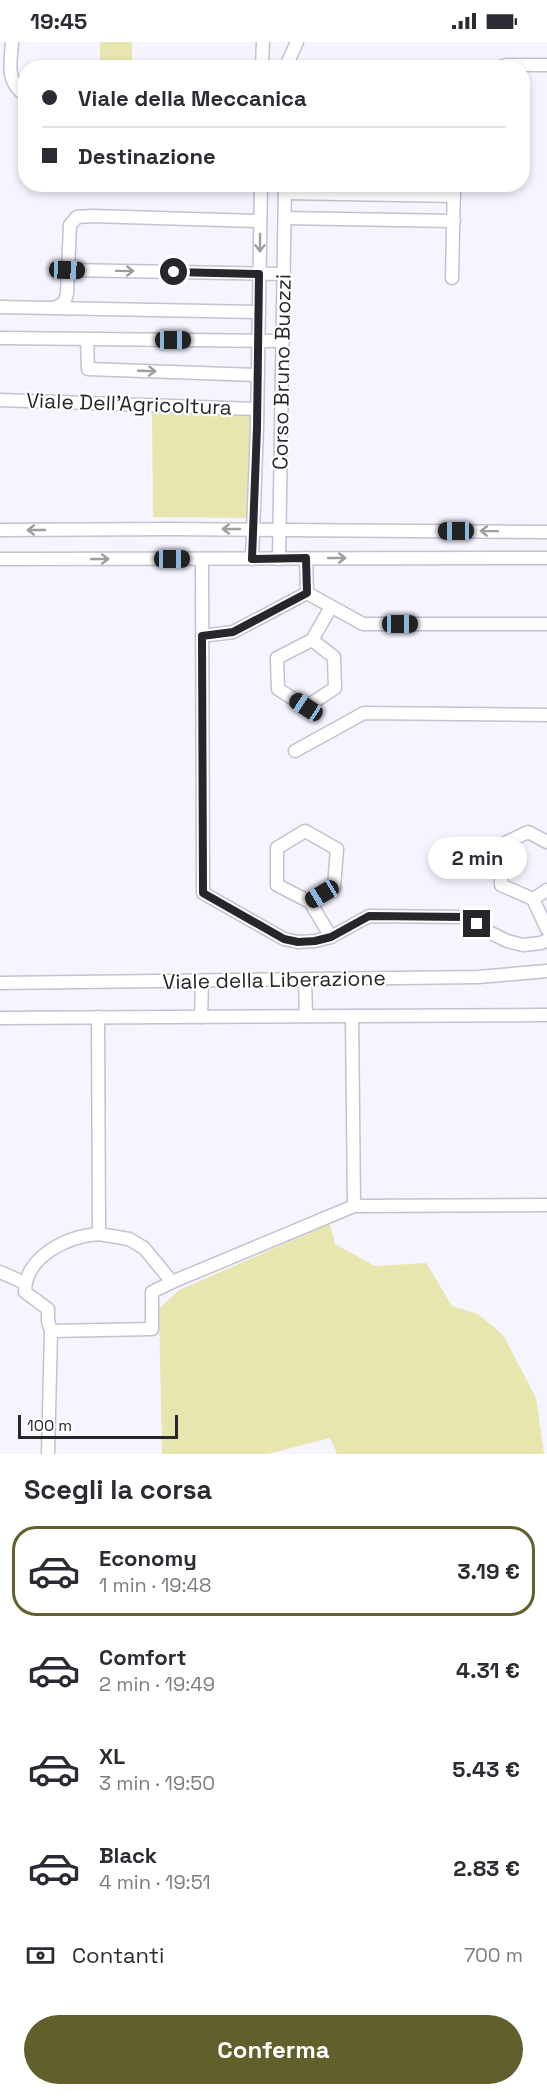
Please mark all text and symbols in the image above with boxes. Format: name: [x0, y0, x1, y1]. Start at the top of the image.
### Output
text: 19:45: [30, 7, 87, 35]
text: Viale della Meccanica: [78, 84, 307, 112]
text: Destinazione: [78, 142, 216, 170]
one-way arrow: [254, 232, 266, 252]
route start: [160, 258, 187, 285]
car: [49, 260, 85, 280]
one-way arrow: [115, 265, 135, 277]
street label: Corso Bruno Buozzi: [266, 274, 297, 470]
car: [155, 331, 191, 349]
one-way arrow: [136, 365, 156, 376]
street label: Viale Dell'Agricoltura: [26, 386, 232, 421]
car: [438, 522, 474, 540]
one-way arrow: [221, 523, 241, 535]
one-way arrow: [26, 524, 46, 536]
one-way arrow: [479, 525, 499, 537]
car: [154, 550, 190, 568]
one-way arrow: [327, 552, 347, 564]
one-way arrow: [90, 553, 110, 565]
car: [382, 615, 418, 633]
car: [286, 690, 326, 724]
callout: 2 min: [428, 837, 526, 879]
text: 2 min: [452, 845, 503, 871]
car: [302, 877, 342, 911]
route end: [463, 910, 490, 937]
street label: Viale della Liberazione: [162, 964, 386, 995]
scale bar: [18, 1412, 178, 1440]
text: 100 m: [27, 1415, 72, 1436]
text: Scegli la corsa: [24, 1472, 212, 1507]
icon: car: [27, 1544, 81, 1598]
text: Economy: [99, 1544, 197, 1572]
text: 3.19 €: [457, 1557, 520, 1585]
text: 1 min · 19:48: [99, 1572, 212, 1598]
icon: car: [27, 1643, 81, 1697]
text: Comfort: [99, 1643, 187, 1671]
text: 4.31 €: [456, 1656, 520, 1684]
text: 2 min · 19:49: [99, 1671, 215, 1697]
icon: car: [27, 1742, 81, 1796]
text: XL: [99, 1742, 125, 1770]
text: 5.43 €: [452, 1755, 520, 1783]
text: 3 min · 19:50: [99, 1770, 215, 1796]
icon: car: [27, 1841, 81, 1895]
text: Black: [99, 1841, 157, 1869]
text: 2.83 €: [453, 1854, 520, 1882]
text: 4 min · 19:51: [99, 1869, 211, 1895]
icon: cash: [24, 1939, 57, 1972]
text: Contanti: [72, 1941, 164, 1969]
text: 700 m: [464, 1942, 523, 1968]
button: Conferma: [24, 2015, 523, 2084]

